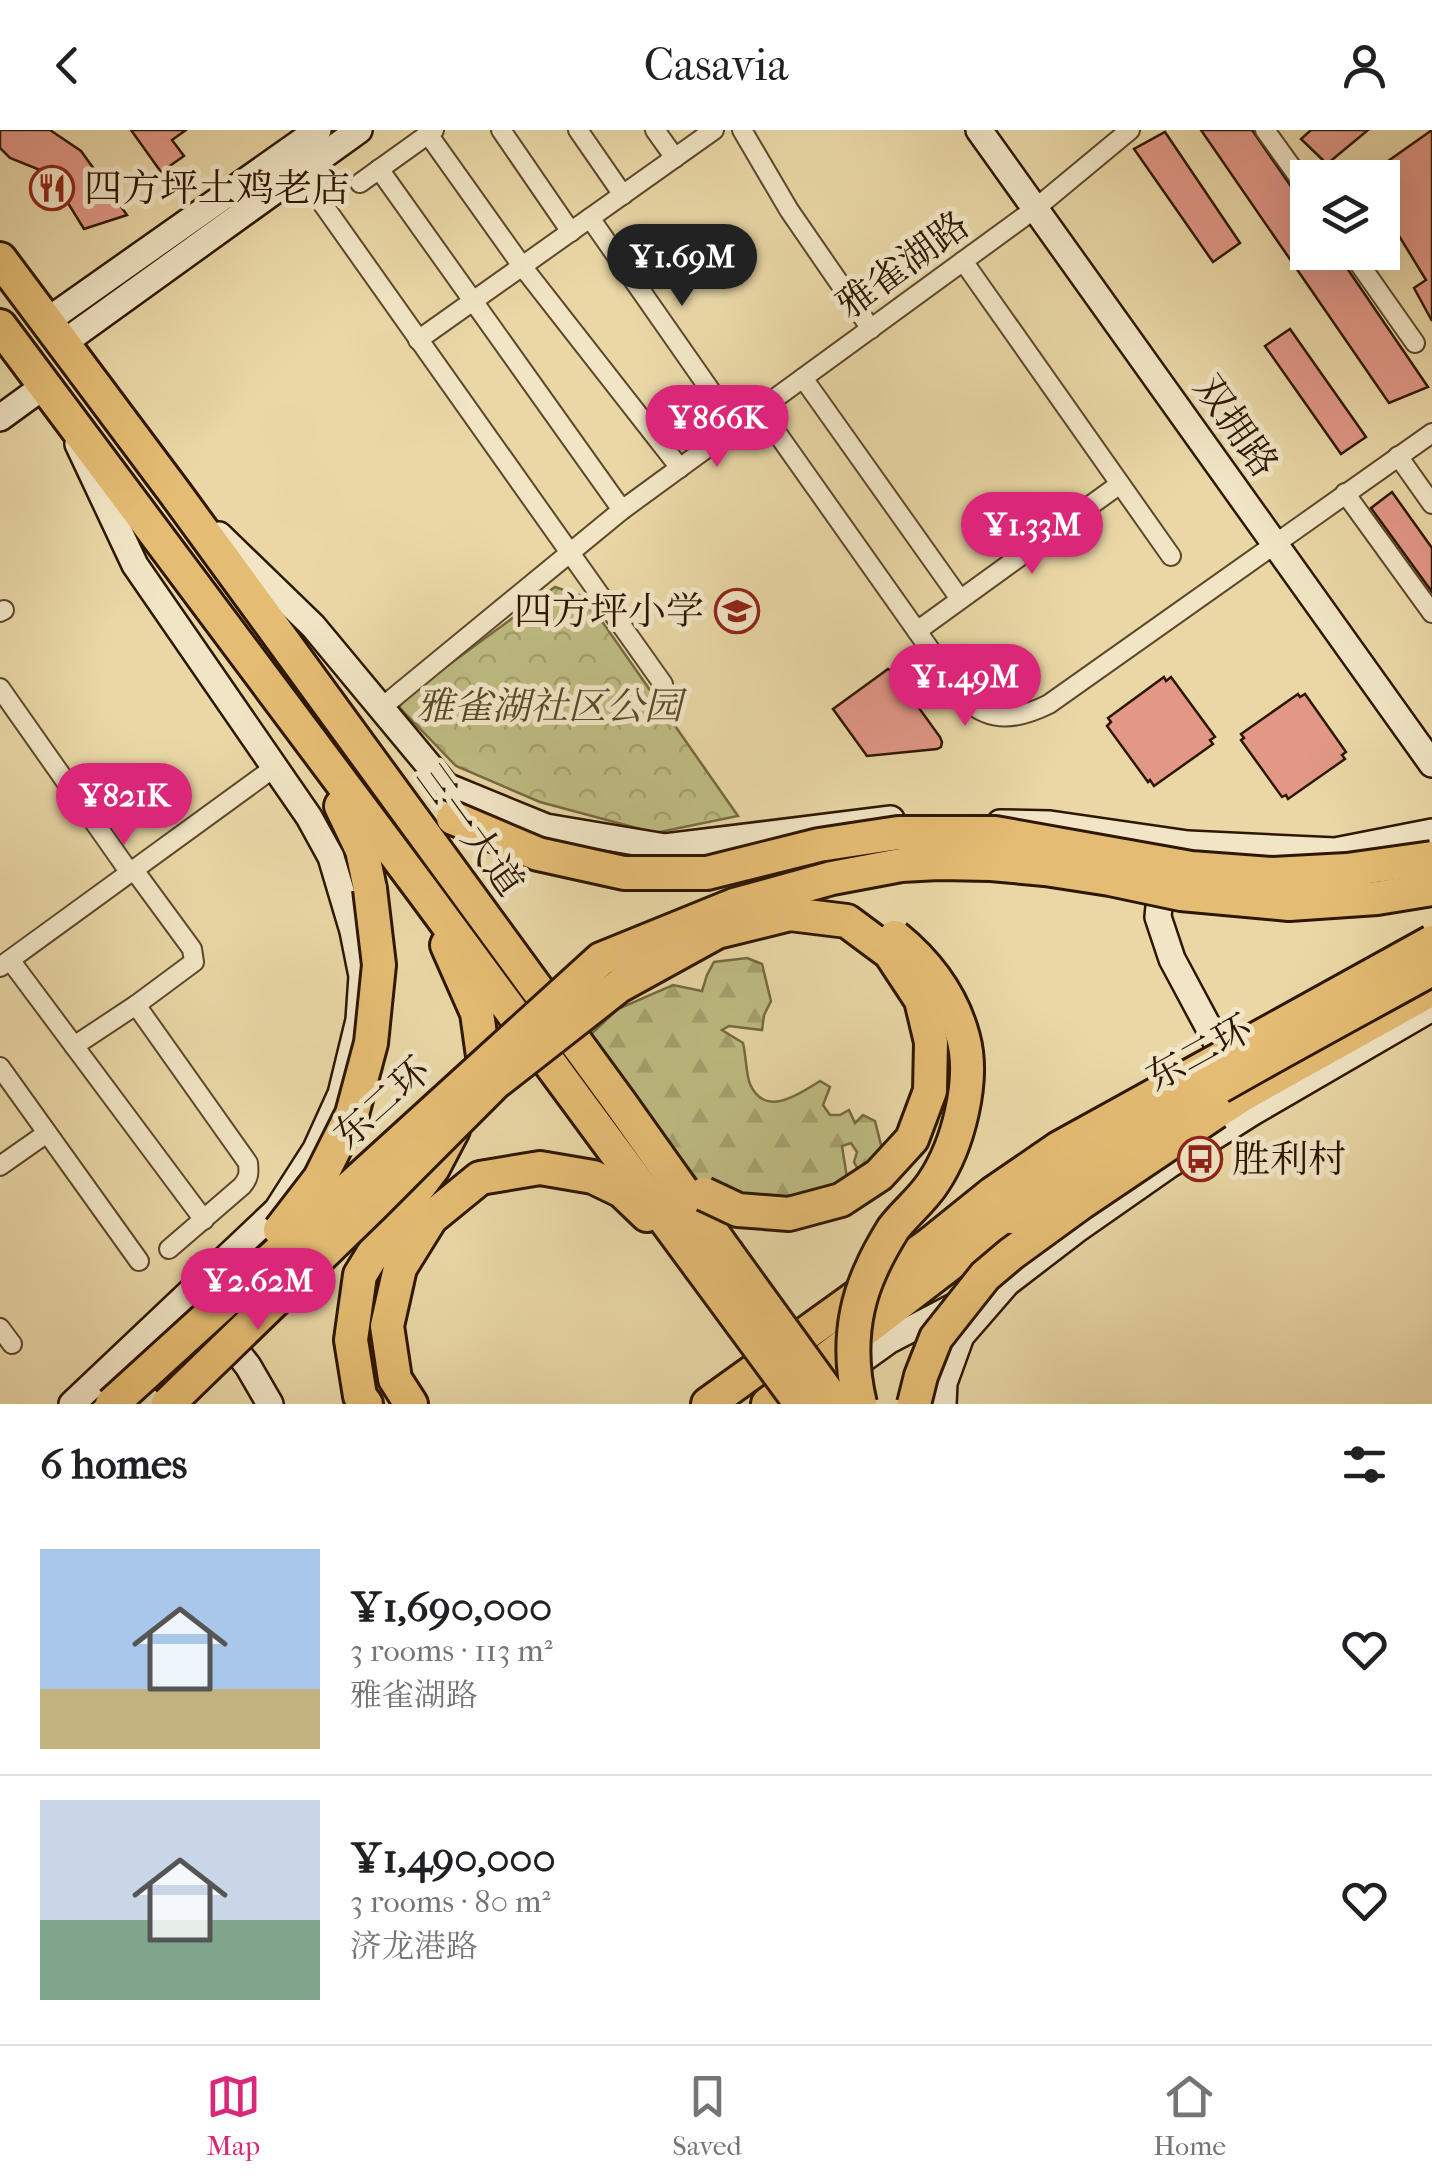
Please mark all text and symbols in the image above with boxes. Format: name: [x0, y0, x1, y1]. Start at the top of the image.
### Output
icon: back: [40, 38, 95, 93]
icon: person: [1337, 38, 1392, 93]
text: Casavia: [644, 39, 788, 92]
map controls: [1290, 160, 1400, 270]
button: layers: [1290, 160, 1400, 270]
restaurant icon: 四方坪土鸡老店: [29, 165, 75, 211]
place label: 四方坪土鸡老店: [84, 166, 350, 211]
street label: 雅雀湖路: [828, 202, 978, 328]
pin: ¥1.69M: [601, 224, 763, 309]
text: ¥1.69M: [629, 238, 735, 275]
street label: 双拥路: [1185, 366, 1287, 486]
pin: ¥866K: [647, 385, 787, 470]
text: ¥866K: [668, 399, 766, 436]
pin: ¥1.33M: [951, 492, 1113, 577]
text: ¥1.33M: [983, 506, 1081, 543]
school or university icon: 四方坪小学: [714, 588, 760, 634]
place label: 四方坪小学: [514, 589, 704, 634]
pin: ¥1.49M: [884, 644, 1046, 729]
text: ¥1.49M: [911, 658, 1019, 695]
park label: 雅雀湖社区公园: [416, 684, 688, 729]
street label: 三一大道: [407, 755, 533, 905]
pin: ¥821K: [54, 763, 194, 848]
text: ¥821K: [78, 777, 170, 814]
street label: 东二环: [1138, 1006, 1260, 1100]
street label: 东二环: [325, 1048, 439, 1158]
bus stop icon: 胜利村: [1177, 1136, 1223, 1182]
place label: 胜利村: [1232, 1137, 1346, 1182]
pin: ¥2.62M: [177, 1248, 339, 1333]
text: ¥2.62M: [203, 1262, 313, 1299]
icon: filters: [1337, 1437, 1392, 1492]
text: 6 homes: [40, 1440, 187, 1489]
text: ¥1,690,000: [350, 1583, 552, 1632]
icon: home: [120, 1589, 240, 1709]
icon: heart: [1337, 1622, 1392, 1677]
text: 3 rooms · 113 m²: [350, 1632, 553, 1669]
text: 雅雀湖路: [350, 1677, 478, 1714]
text: ¥1,490,000: [350, 1834, 556, 1883]
icon: home: [120, 1840, 240, 1960]
icon: heart: [1337, 1873, 1392, 1928]
text: 3 rooms · 80 m²: [350, 1883, 551, 1920]
text: 济龙港路: [350, 1928, 478, 1965]
tab: Map: [206, 2069, 261, 2162]
tab: Saved: [672, 2069, 742, 2162]
tab: Home: [1153, 2069, 1226, 2162]

